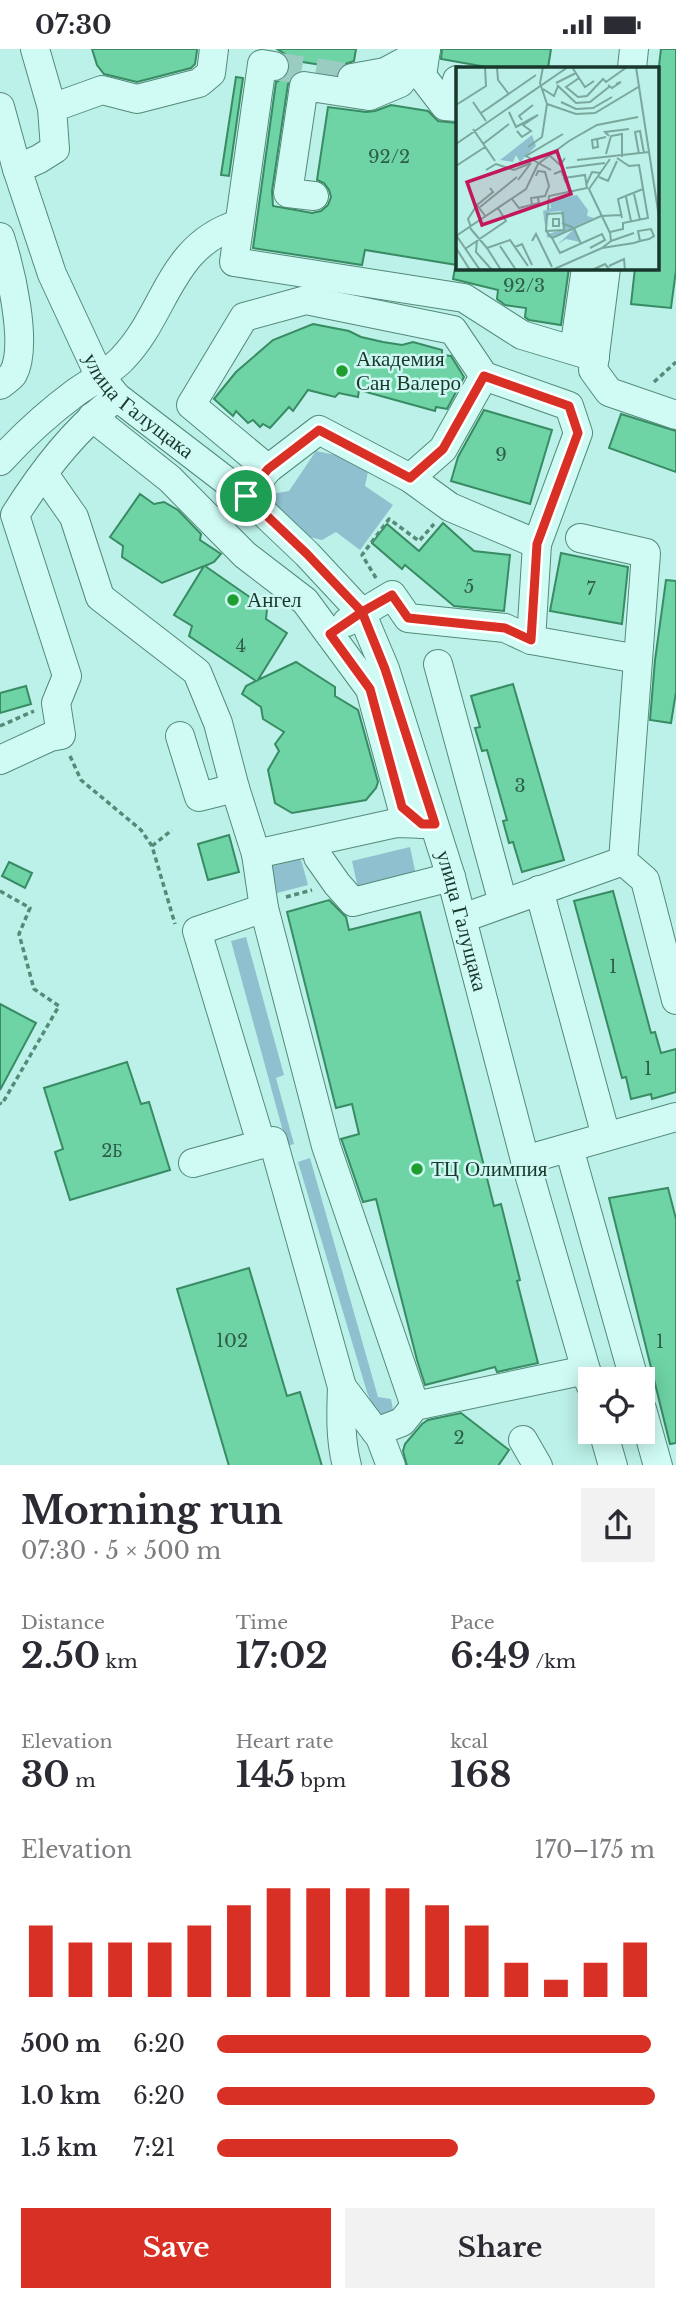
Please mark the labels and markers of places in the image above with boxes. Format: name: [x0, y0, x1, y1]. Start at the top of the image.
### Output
place label: Академия Сан Валеро: [356, 346, 461, 396]
marker: Академия Сан Валеро: [334, 363, 350, 379]
pin: [216, 466, 276, 526]
place label: Ангел: [247, 587, 302, 613]
marker: Ангел: [225, 592, 241, 608]
place label: ТЦ Олимпия: [431, 1156, 548, 1182]
marker: ТЦ Олимпия: [409, 1161, 425, 1177]

